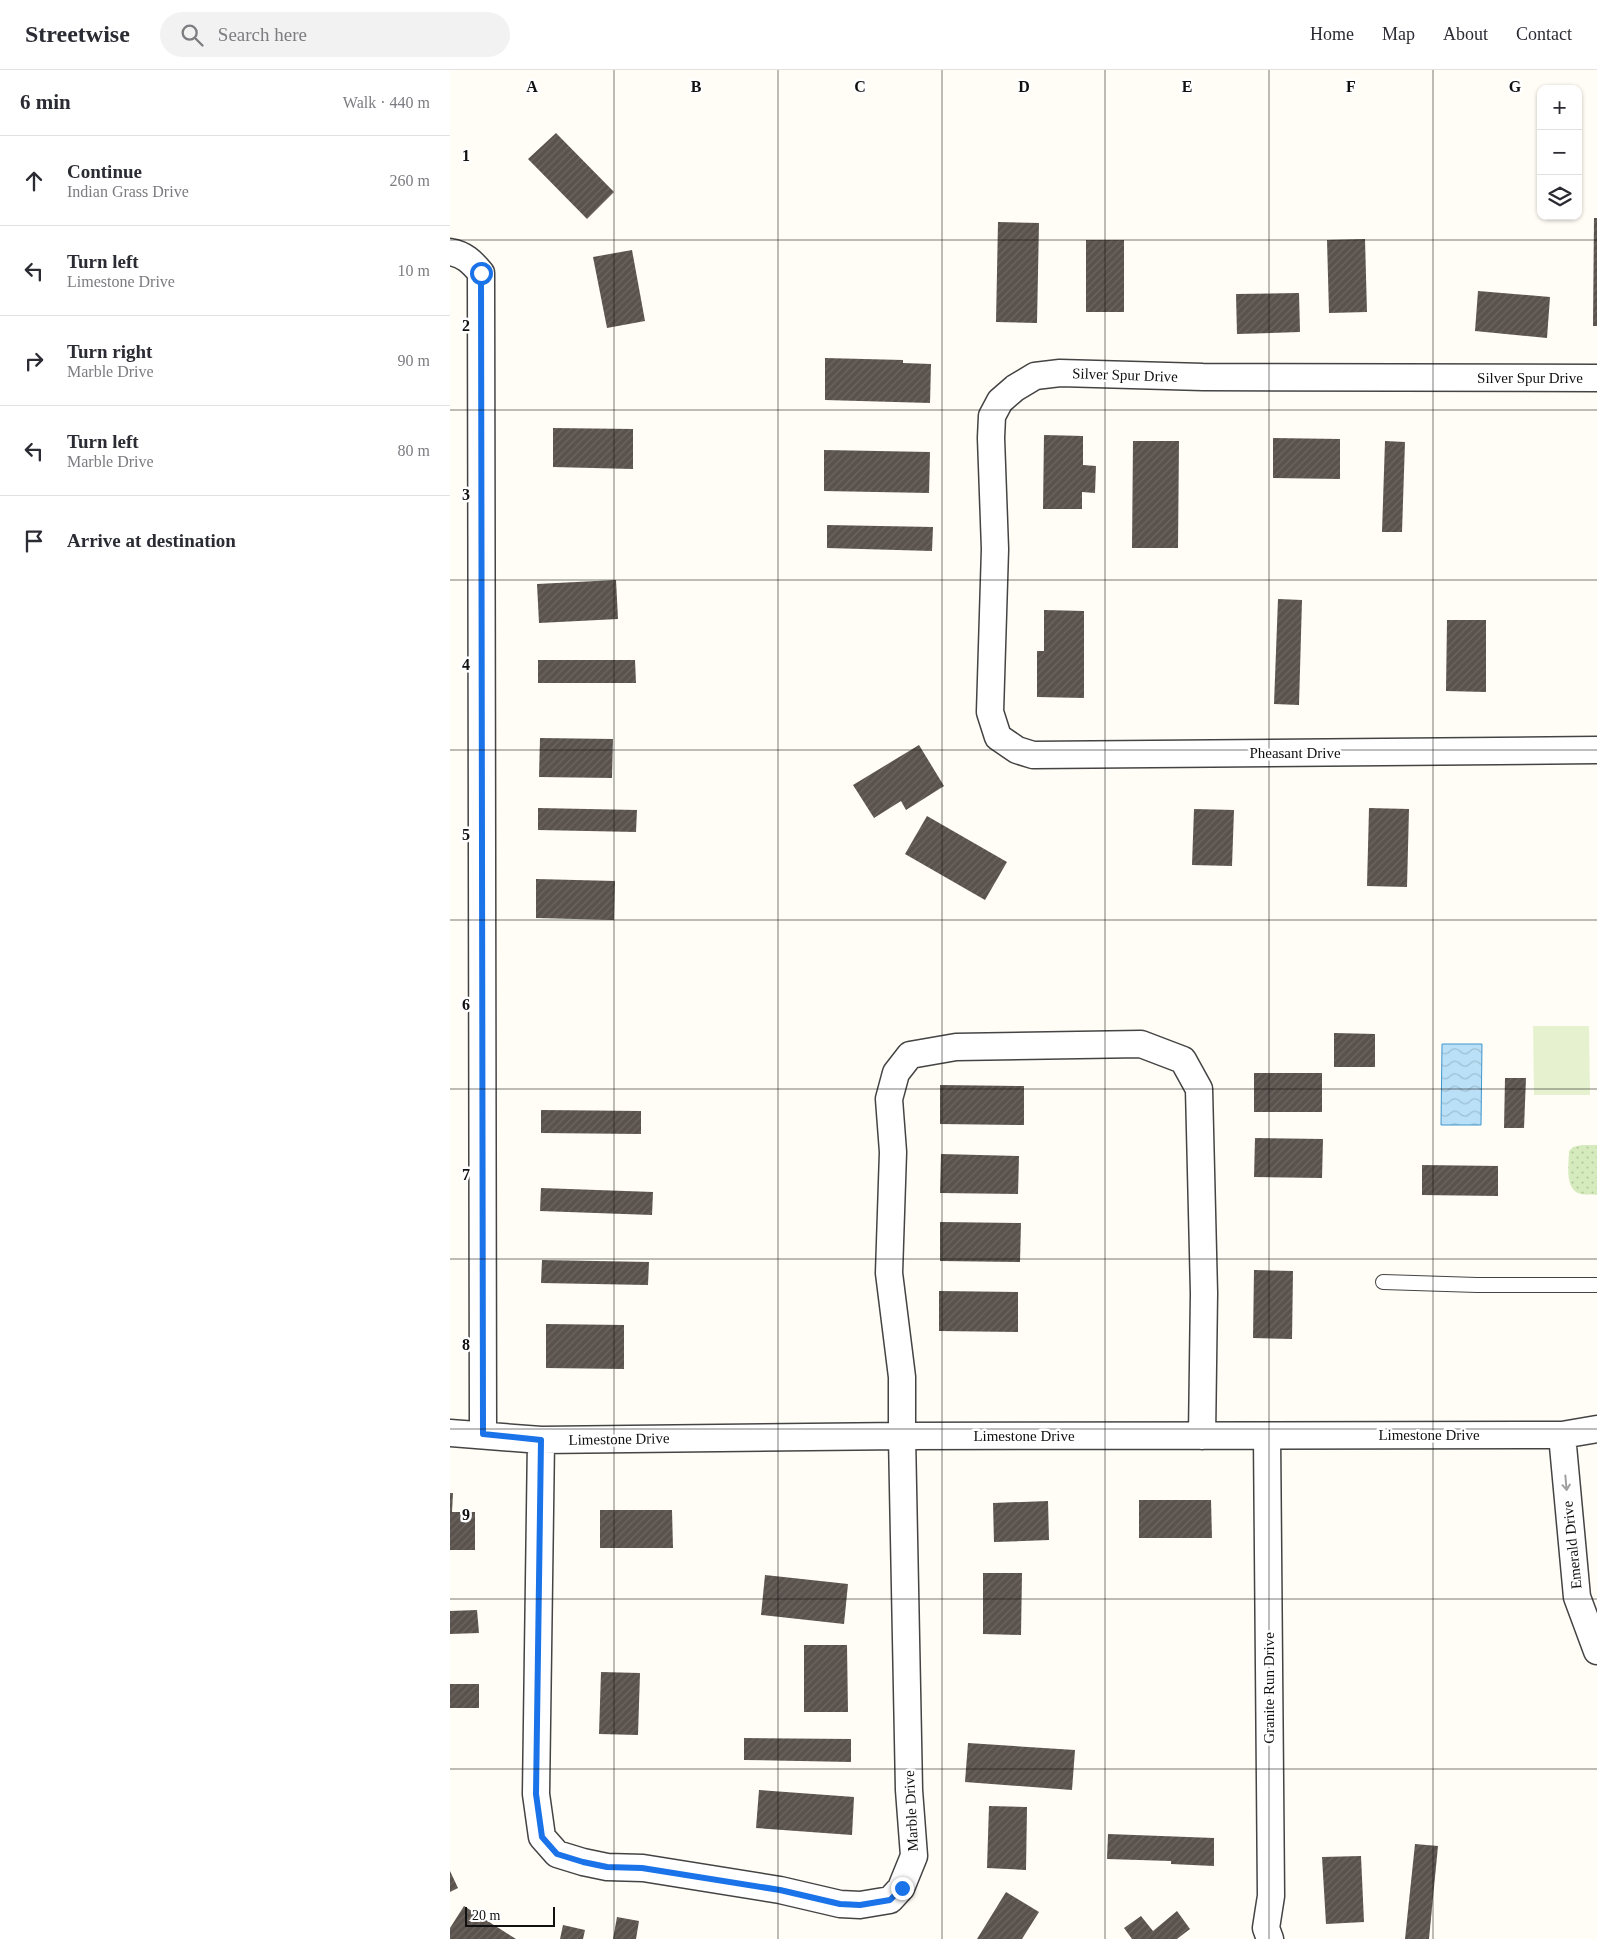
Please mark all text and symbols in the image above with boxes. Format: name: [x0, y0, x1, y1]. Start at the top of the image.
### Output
search box: [160, 12, 510, 57]
text: Streetwise: [25, 21, 130, 47]
icon: search: [178, 21, 206, 49]
text: Search here: [218, 24, 307, 45]
text: Home: [1310, 24, 1354, 44]
text: Map: [1382, 24, 1415, 44]
text: About: [1443, 24, 1488, 44]
text: Contact: [1516, 24, 1572, 44]
text: A: [526, 78, 538, 95]
text: B: [691, 78, 702, 95]
text: C: [854, 78, 866, 95]
text: D: [1018, 78, 1030, 95]
text: E: [1182, 78, 1192, 95]
text: F: [1346, 78, 1356, 95]
text: G: [1509, 78, 1522, 95]
map controls: [1537, 85, 1582, 220]
button: +: [1537, 85, 1582, 130]
text: 6 min: [20, 90, 71, 114]
text: Walk · 440 m: [343, 94, 430, 111]
button: −: [1537, 130, 1582, 175]
text: 1: [462, 147, 470, 164]
text: Continue: [67, 161, 142, 182]
icon: ahead: [20, 167, 48, 195]
text: 260 m: [390, 172, 430, 189]
button: layers: [1537, 175, 1582, 220]
text: Indian Grass Drive: [67, 183, 189, 200]
text: Turn left: [67, 251, 139, 272]
icon: left: [20, 257, 48, 285]
text: 10 m: [398, 262, 430, 279]
route start: [470, 262, 493, 285]
text: Limestone Drive: [67, 273, 175, 290]
text: 2: [462, 317, 470, 334]
text: Turn right: [67, 341, 152, 362]
icon: right: [20, 347, 48, 375]
text: 90 m: [398, 352, 430, 369]
text: Marble Drive: [67, 363, 154, 380]
street label: Silver Spur Drive: [1072, 365, 1178, 385]
street label: Silver Spur Drive: [1477, 370, 1583, 386]
text: Turn left: [67, 431, 139, 452]
icon: left: [20, 437, 48, 465]
text: 80 m: [398, 442, 430, 459]
text: Marble Drive: [67, 453, 154, 470]
text: 3: [462, 486, 470, 503]
icon: arrive: [20, 527, 48, 555]
text: Arrive at destination: [67, 530, 236, 551]
text: 4: [462, 656, 470, 673]
street label: Pheasant Drive: [1249, 745, 1341, 761]
text: 5: [462, 826, 470, 843]
text: 6: [462, 996, 470, 1013]
text: 7: [462, 1166, 470, 1183]
text: 8: [462, 1336, 470, 1353]
street label: Limestone Drive: [1378, 1427, 1480, 1443]
street label: Limestone Drive: [973, 1428, 1075, 1444]
street label: Limestone Drive: [568, 1430, 670, 1448]
one-way arrow: [1561, 1475, 1570, 1491]
street label: Emerald Drive: [1559, 1500, 1585, 1590]
text: 9: [462, 1506, 470, 1523]
street label: Granite Run Drive: [1261, 1632, 1277, 1744]
street label: Marble Drive: [901, 1770, 921, 1852]
route end: [891, 1877, 914, 1900]
scale bar: [465, 1904, 555, 1927]
text: 20 m: [472, 1908, 500, 1923]

